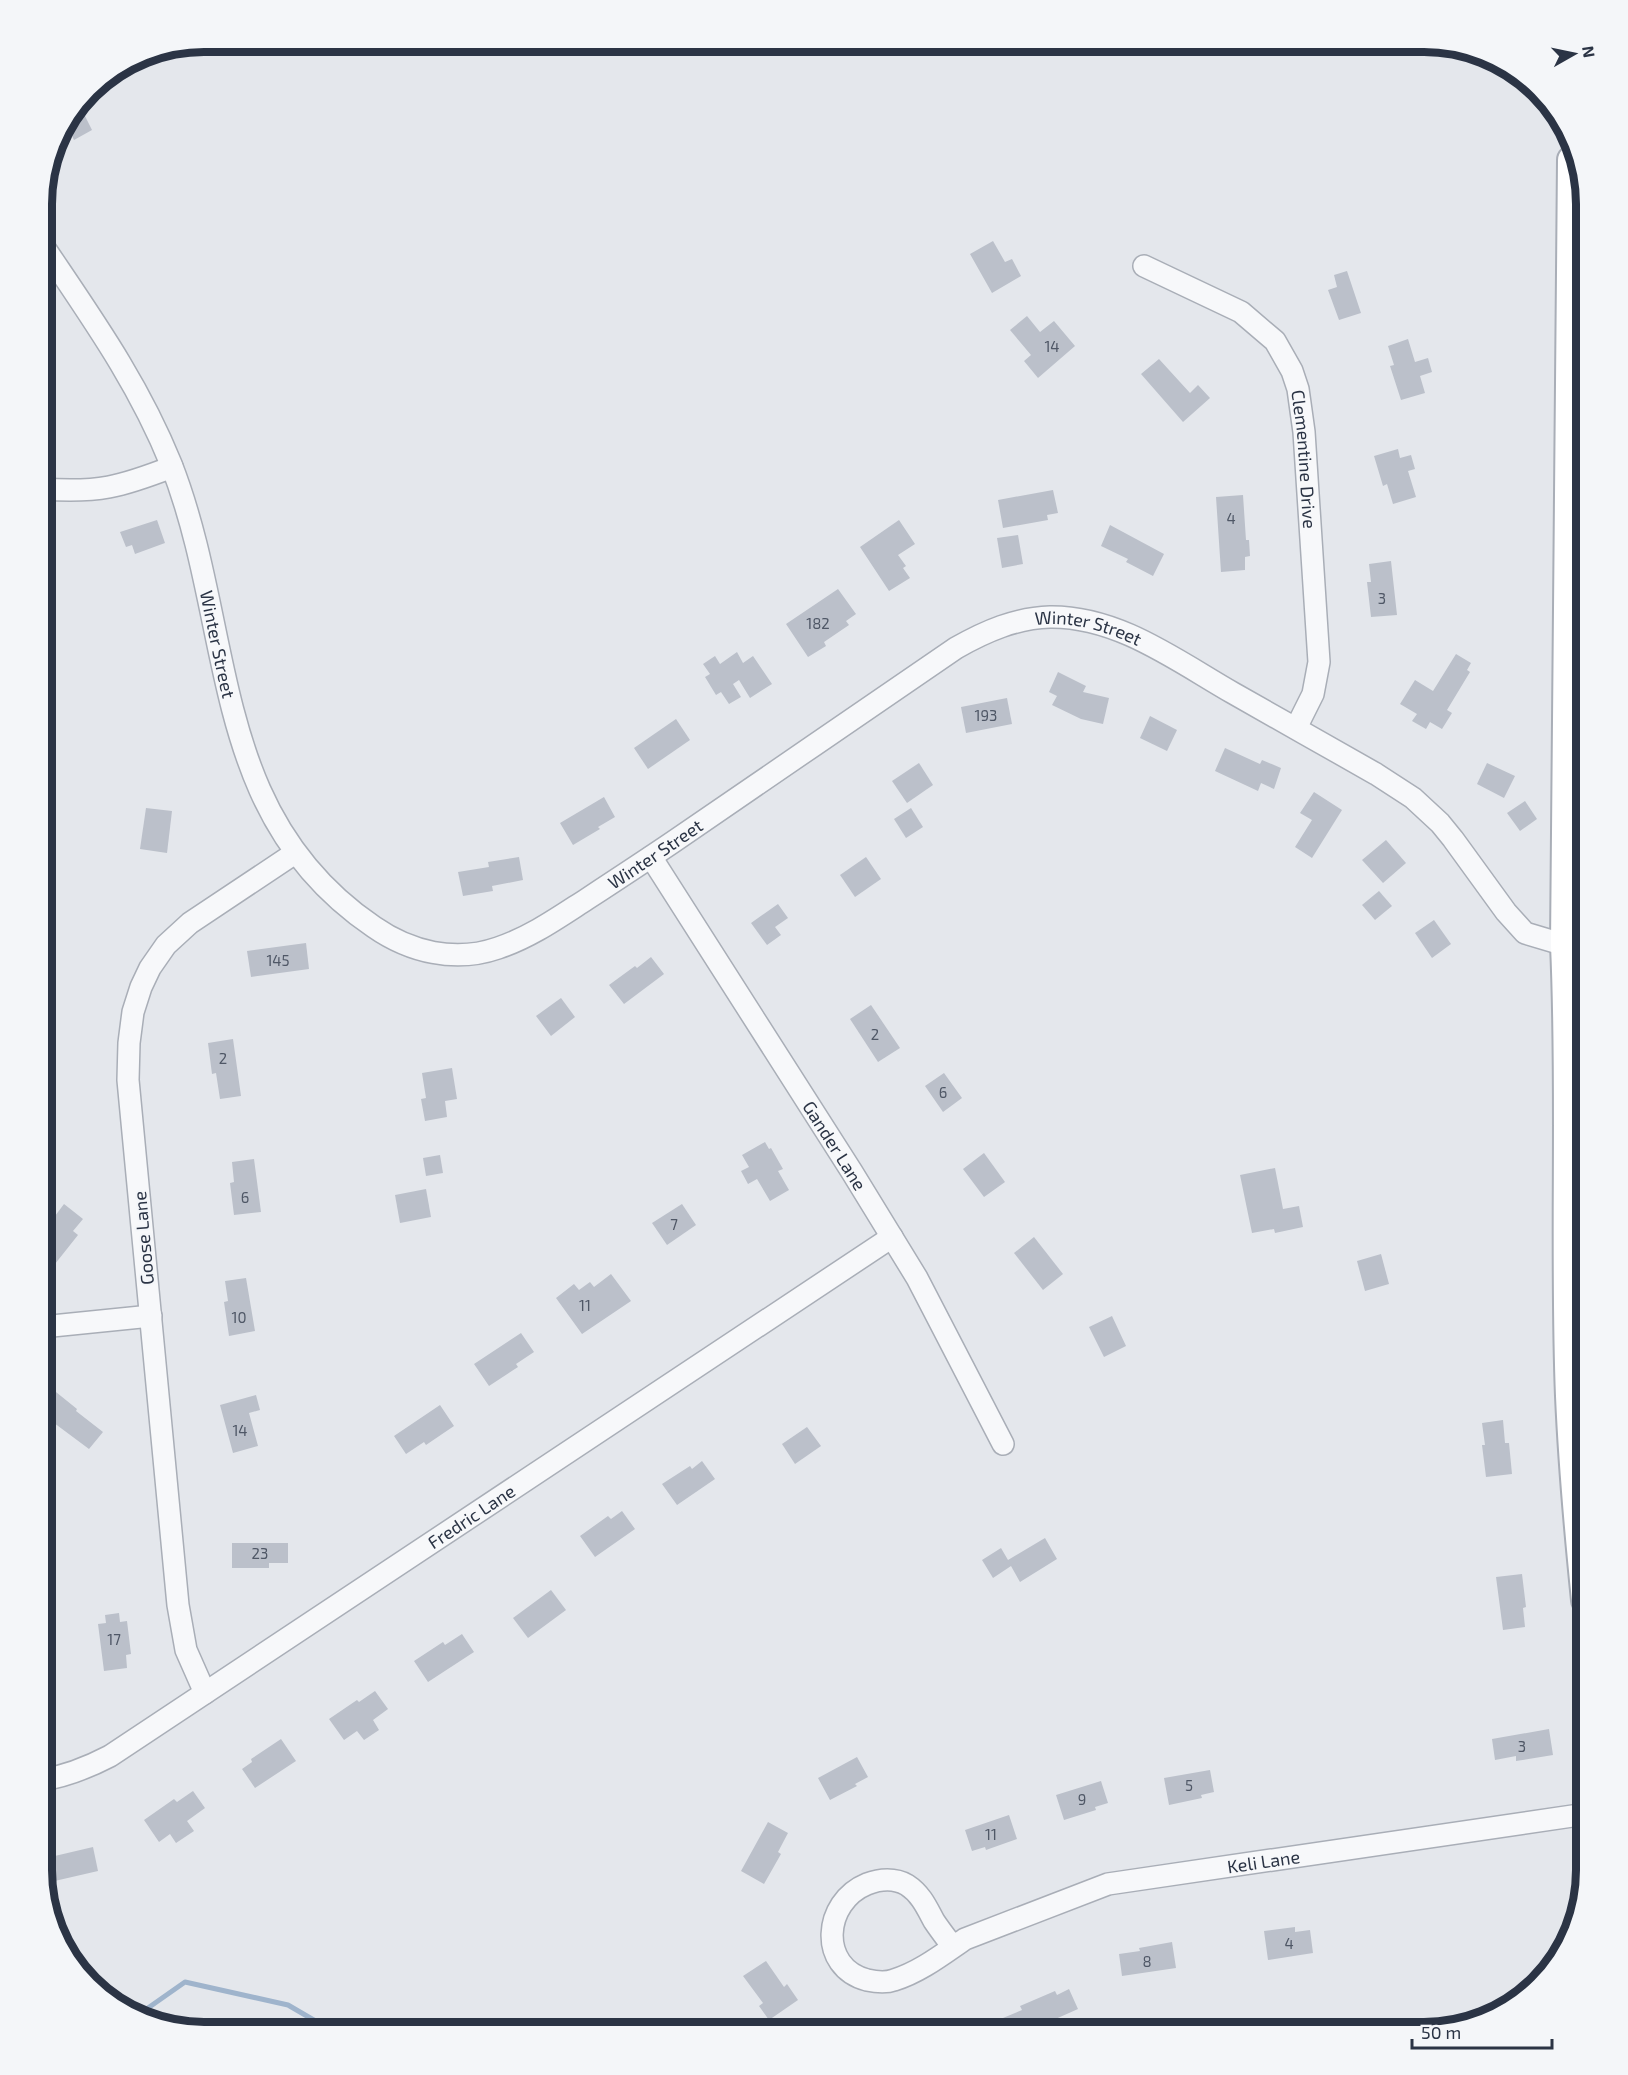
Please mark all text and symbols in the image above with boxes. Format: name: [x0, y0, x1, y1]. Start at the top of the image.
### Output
north arrow: [1544, 24, 1604, 84]
text: N: [1579, 44, 1600, 59]
house number: 14: [1044, 337, 1060, 355]
street label: Clementine Drive: [1287, 388, 1321, 529]
house number: 4: [1226, 509, 1236, 527]
street label: Winter Street: [196, 588, 240, 700]
house number: 3: [1378, 589, 1386, 607]
street label: Winter Street: [1034, 606, 1145, 650]
house number: 182: [806, 614, 830, 632]
house number: 193: [975, 706, 997, 724]
street label: Winter Street: [604, 814, 707, 893]
house number: 145: [266, 951, 290, 969]
house number: 2: [871, 1025, 879, 1043]
house number: 2: [219, 1049, 227, 1067]
house number: 6: [939, 1083, 947, 1101]
street label: Gander Lane: [798, 1096, 871, 1194]
house number: 6: [241, 1188, 249, 1206]
street label: Goose Lane: [128, 1190, 158, 1286]
house number: 7: [670, 1215, 678, 1233]
house number: 11: [579, 1296, 591, 1314]
house number: 10: [231, 1308, 247, 1326]
house number: 14: [232, 1421, 248, 1439]
street label: Fredric Lane: [423, 1479, 519, 1553]
house number: 23: [252, 1544, 268, 1562]
house number: 17: [107, 1630, 121, 1648]
house number: 3: [1518, 1737, 1526, 1755]
house number: 5: [1185, 1776, 1193, 1794]
house number: 9: [1078, 1790, 1086, 1808]
house number: 11: [985, 1825, 997, 1843]
street label: Keli Lane: [1226, 1845, 1301, 1877]
house number: 4: [1284, 1934, 1294, 1952]
house number: 8: [1142, 1952, 1152, 1970]
scale bar: [1412, 2012, 1552, 2050]
text: 50 m: [1421, 2021, 1461, 2043]

